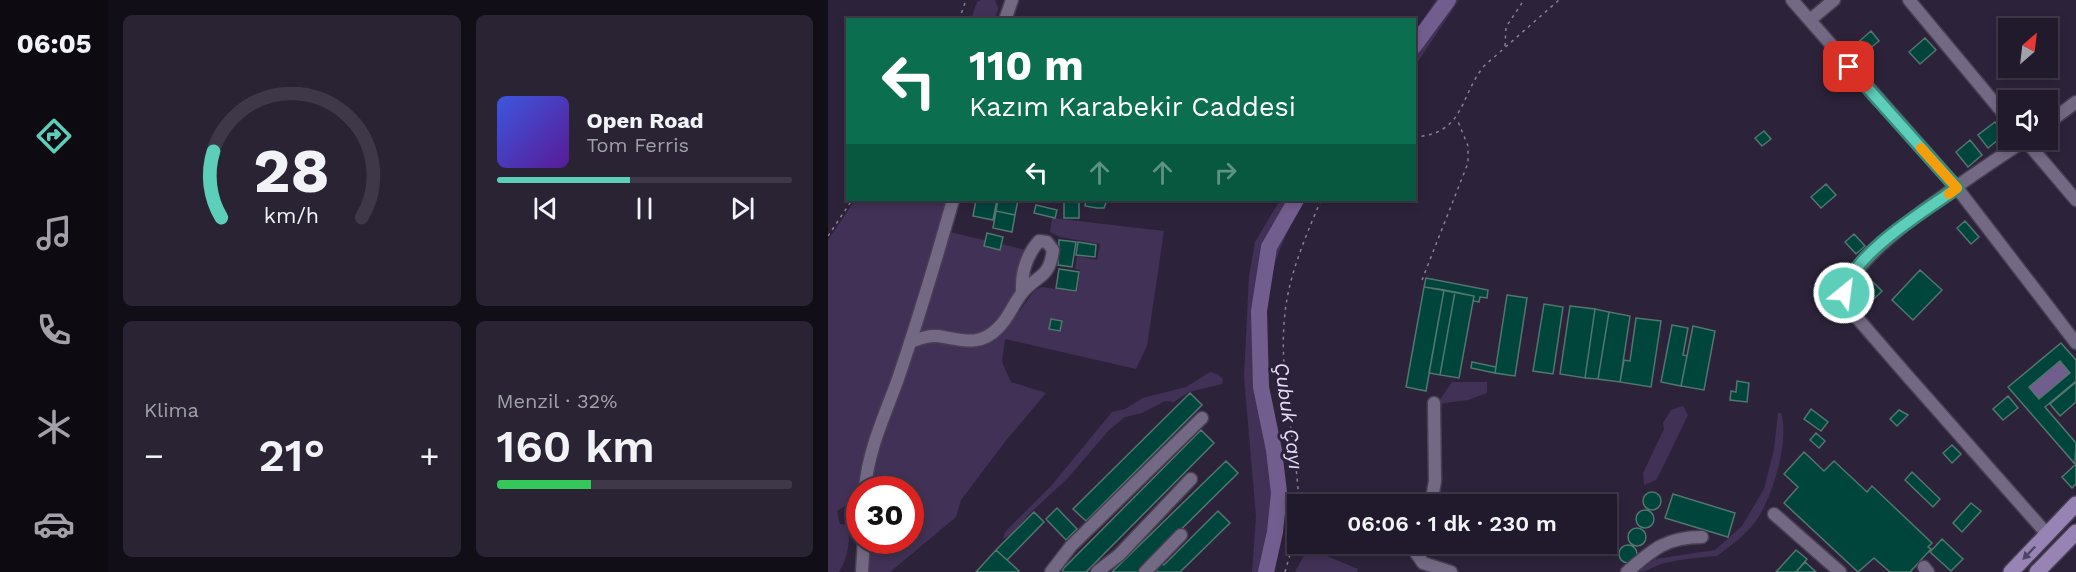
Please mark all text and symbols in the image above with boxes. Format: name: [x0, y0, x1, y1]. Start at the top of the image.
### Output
north arrow: [1998, 18, 2058, 78]
map controls: [1998, 18, 2058, 150]
text: 06:05: [16, 28, 92, 60]
text: 110 m: [969, 41, 1084, 90]
pin: [1823, 41, 1874, 92]
icon: left: [870, 42, 948, 120]
icon: arrive: [1832, 50, 1865, 83]
button: sound: [1998, 90, 2058, 150]
text: Kazım Karabekir Caddesi: [969, 91, 1296, 123]
text: Open Road: [587, 108, 704, 133]
icon: directions: [33, 115, 75, 157]
text: Tom Ferris: [587, 133, 689, 157]
text: 28: [254, 134, 330, 207]
icon: left: [1020, 156, 1053, 189]
icon: ahead: [1083, 156, 1116, 189]
icon: ahead: [1146, 156, 1179, 189]
icon: right: [1209, 156, 1242, 189]
icon: previous: [529, 192, 562, 225]
icon: pause: [628, 192, 661, 225]
icon: next: [726, 192, 759, 225]
text: km/h: [264, 203, 319, 228]
icon: music: [33, 212, 75, 254]
position arrow: [1812, 261, 1876, 325]
icon: phone: [33, 309, 75, 351]
water label: Çubuk Çayı: [1270, 361, 1308, 471]
text: Menzil · 32%: [497, 389, 617, 413]
text: Klima: [144, 398, 199, 422]
icon: climate: [33, 406, 75, 448]
text: 160 km: [497, 420, 655, 473]
text: 21°: [258, 429, 325, 482]
text: −: [144, 436, 164, 475]
text: +: [420, 436, 439, 475]
speed limit sign: 30: [846, 476, 924, 554]
icon: car: [33, 503, 75, 545]
text: 06:06 · 1 dk · 230 m: [1347, 511, 1557, 536]
one-way arrow: [2022, 546, 2036, 561]

